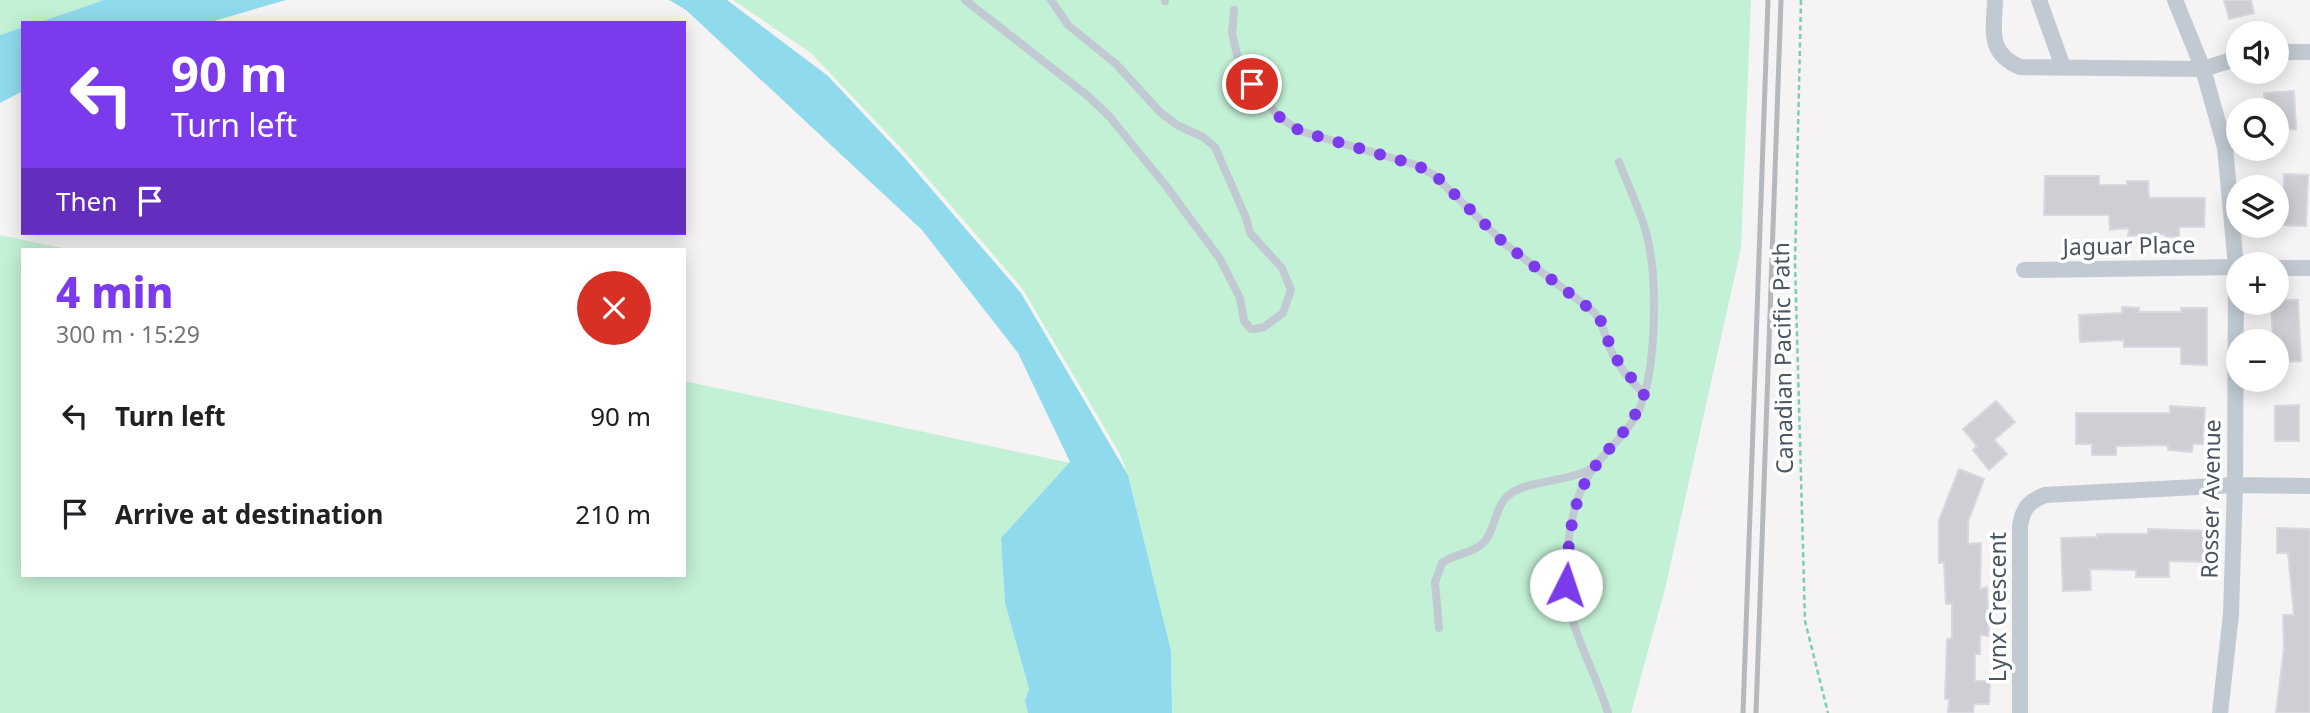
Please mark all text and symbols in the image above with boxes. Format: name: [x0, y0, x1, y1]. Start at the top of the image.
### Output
map controls: [2226, 21, 2289, 392]
button: sound: [2226, 21, 2289, 84]
text: 90 m: [171, 40, 288, 106]
icon: left: [56, 49, 147, 140]
pin: [1222, 54, 1282, 114]
icon: arrive: [1233, 65, 1271, 103]
button: search: [2226, 98, 2289, 161]
text: Turn left: [171, 103, 297, 146]
button: layers: [2226, 175, 2289, 238]
icon: arrive: [131, 182, 169, 220]
text: Then: [56, 183, 117, 219]
street label: Jaguar Place: [2060, 228, 2196, 262]
street label: Canadian Pacific Path: [1764, 242, 1800, 474]
button: +: [2226, 252, 2289, 315]
text: 4 min: [56, 263, 173, 320]
button: close: [577, 271, 651, 345]
text: 300 m · 15:29: [56, 318, 200, 350]
button: −: [2226, 329, 2289, 392]
icon: left: [56, 397, 94, 435]
text: Turn left: [115, 398, 226, 434]
text: 90 m: [590, 398, 651, 434]
street label: Rosser Avenue: [2193, 419, 2227, 579]
icon: arrive: [56, 495, 94, 533]
text: Arrive at destination: [115, 496, 384, 532]
text: 210 m: [575, 496, 651, 532]
street label: Lynx Crescent: [1981, 532, 2013, 682]
position arrow: [1529, 548, 1603, 622]

